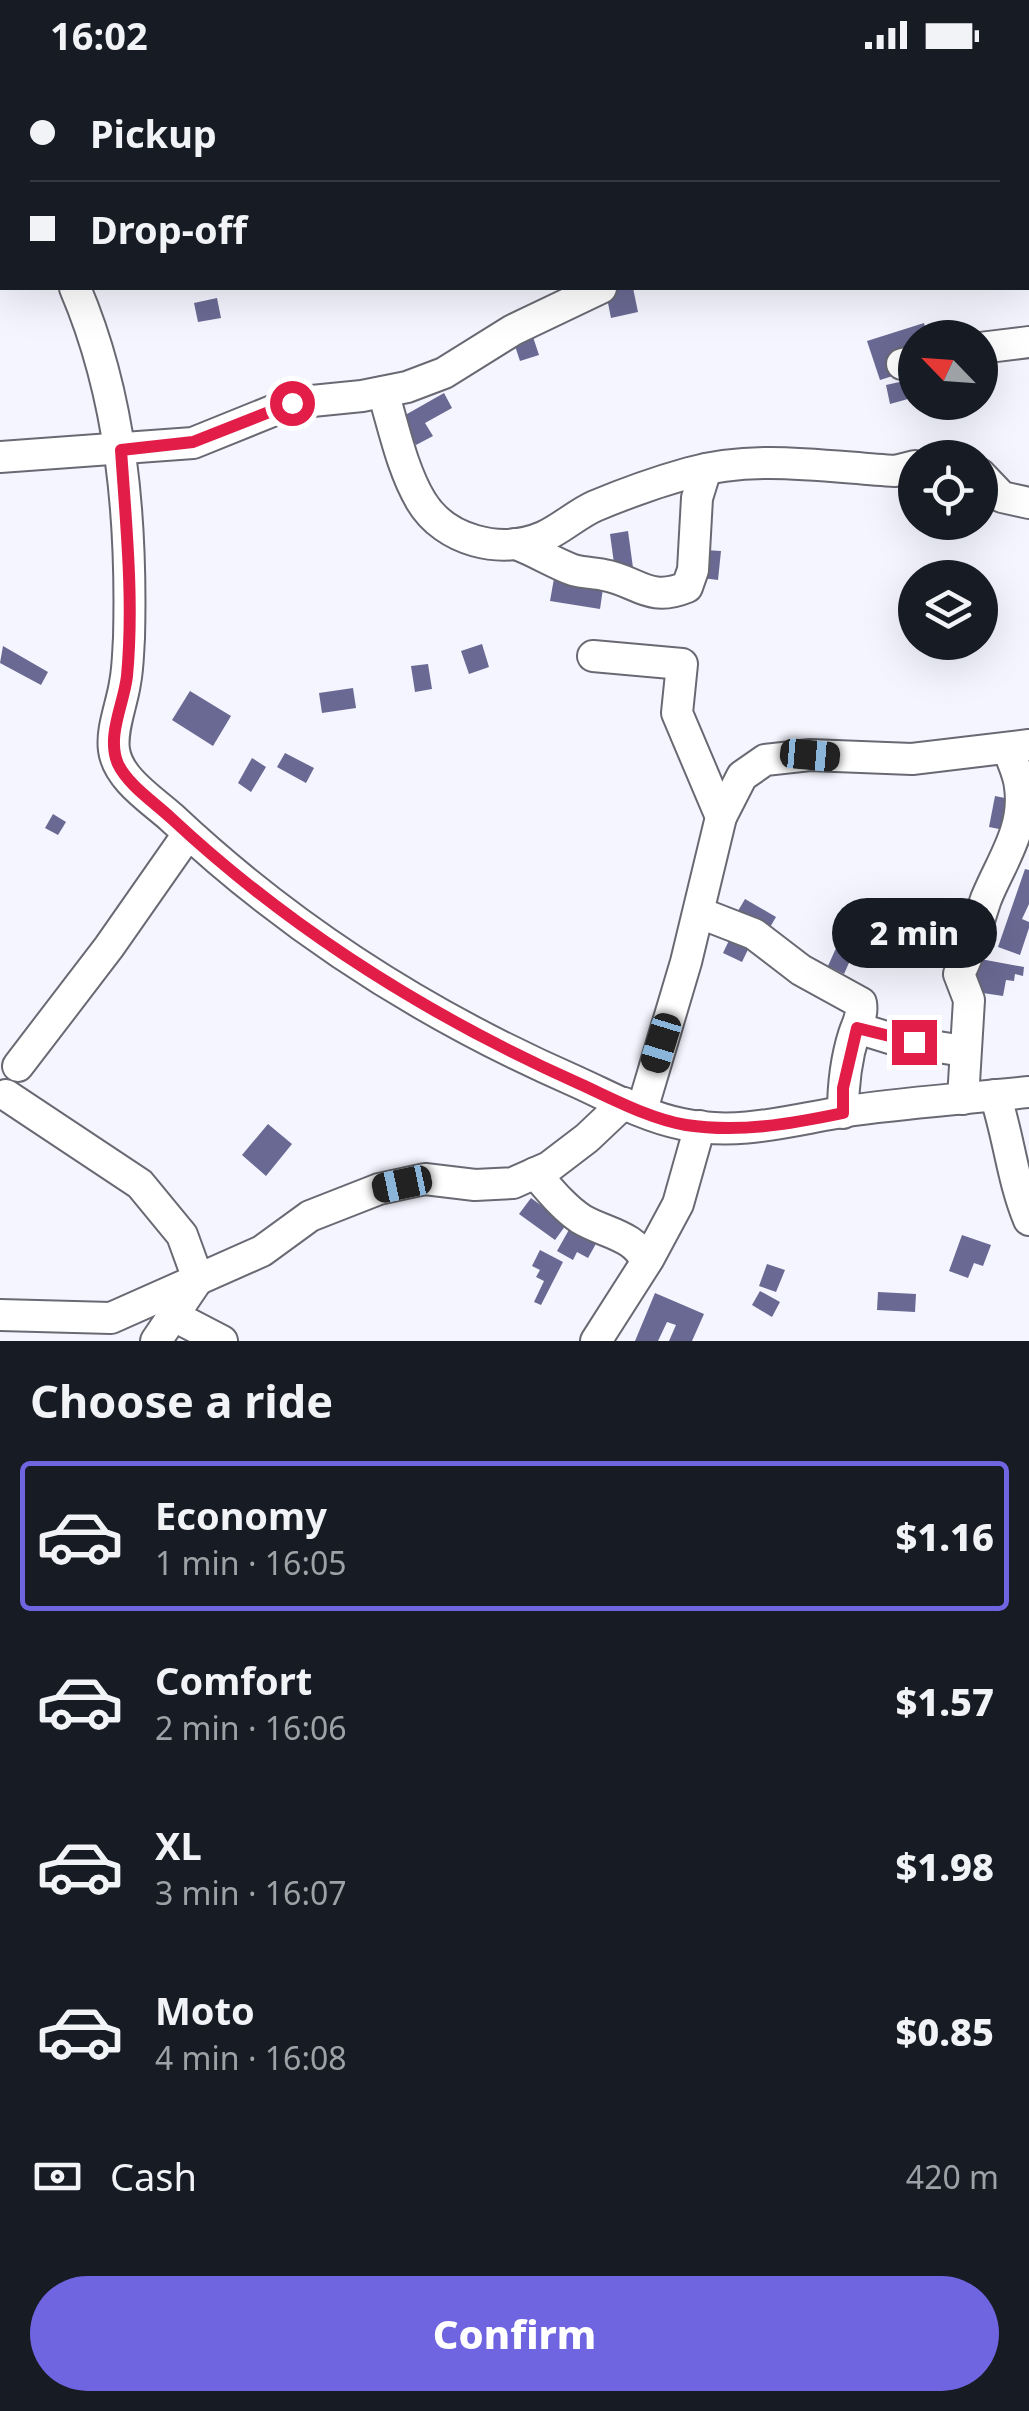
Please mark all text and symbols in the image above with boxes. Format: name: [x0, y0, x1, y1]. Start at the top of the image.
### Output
text: 16:02: [50, 9, 148, 61]
text: Pickup: [90, 107, 217, 159]
text: Drop-off: [90, 203, 247, 255]
north arrow: [898, 320, 998, 420]
map controls: [898, 320, 998, 660]
route start: [270, 381, 315, 426]
button: locate: [898, 440, 998, 540]
button: layers: [898, 560, 998, 660]
car: [779, 737, 841, 773]
callout: 2 min: [832, 897, 996, 967]
text: 2 min: [870, 911, 959, 954]
car: [638, 1010, 684, 1076]
route end: [892, 1020, 937, 1065]
car: [370, 1163, 434, 1205]
text: Choose a ride: [30, 1370, 333, 1431]
text: Economy: [155, 1489, 327, 1541]
icon: car: [35, 1491, 125, 1581]
text: $1.16: [895, 1510, 994, 1562]
text: 1 min · 16:05: [155, 1541, 347, 1584]
text: Comfort: [155, 1654, 312, 1706]
icon: car: [35, 1656, 125, 1746]
text: $1.57: [895, 1675, 994, 1727]
text: 2 min · 16:06: [155, 1706, 347, 1749]
text: XL: [155, 1819, 202, 1871]
icon: car: [35, 1821, 125, 1911]
text: $1.98: [895, 1840, 994, 1892]
text: 3 min · 16:07: [155, 1871, 347, 1914]
text: Moto: [155, 1984, 255, 2036]
icon: car: [35, 1986, 125, 2076]
text: $0.85: [895, 2005, 994, 2057]
text: 4 min · 16:08: [155, 2036, 347, 2079]
icon: cash: [30, 2149, 85, 2204]
text: Cash: [110, 2150, 197, 2202]
text: 420 m: [906, 2155, 999, 2198]
button: Confirm: [30, 2276, 999, 2391]

